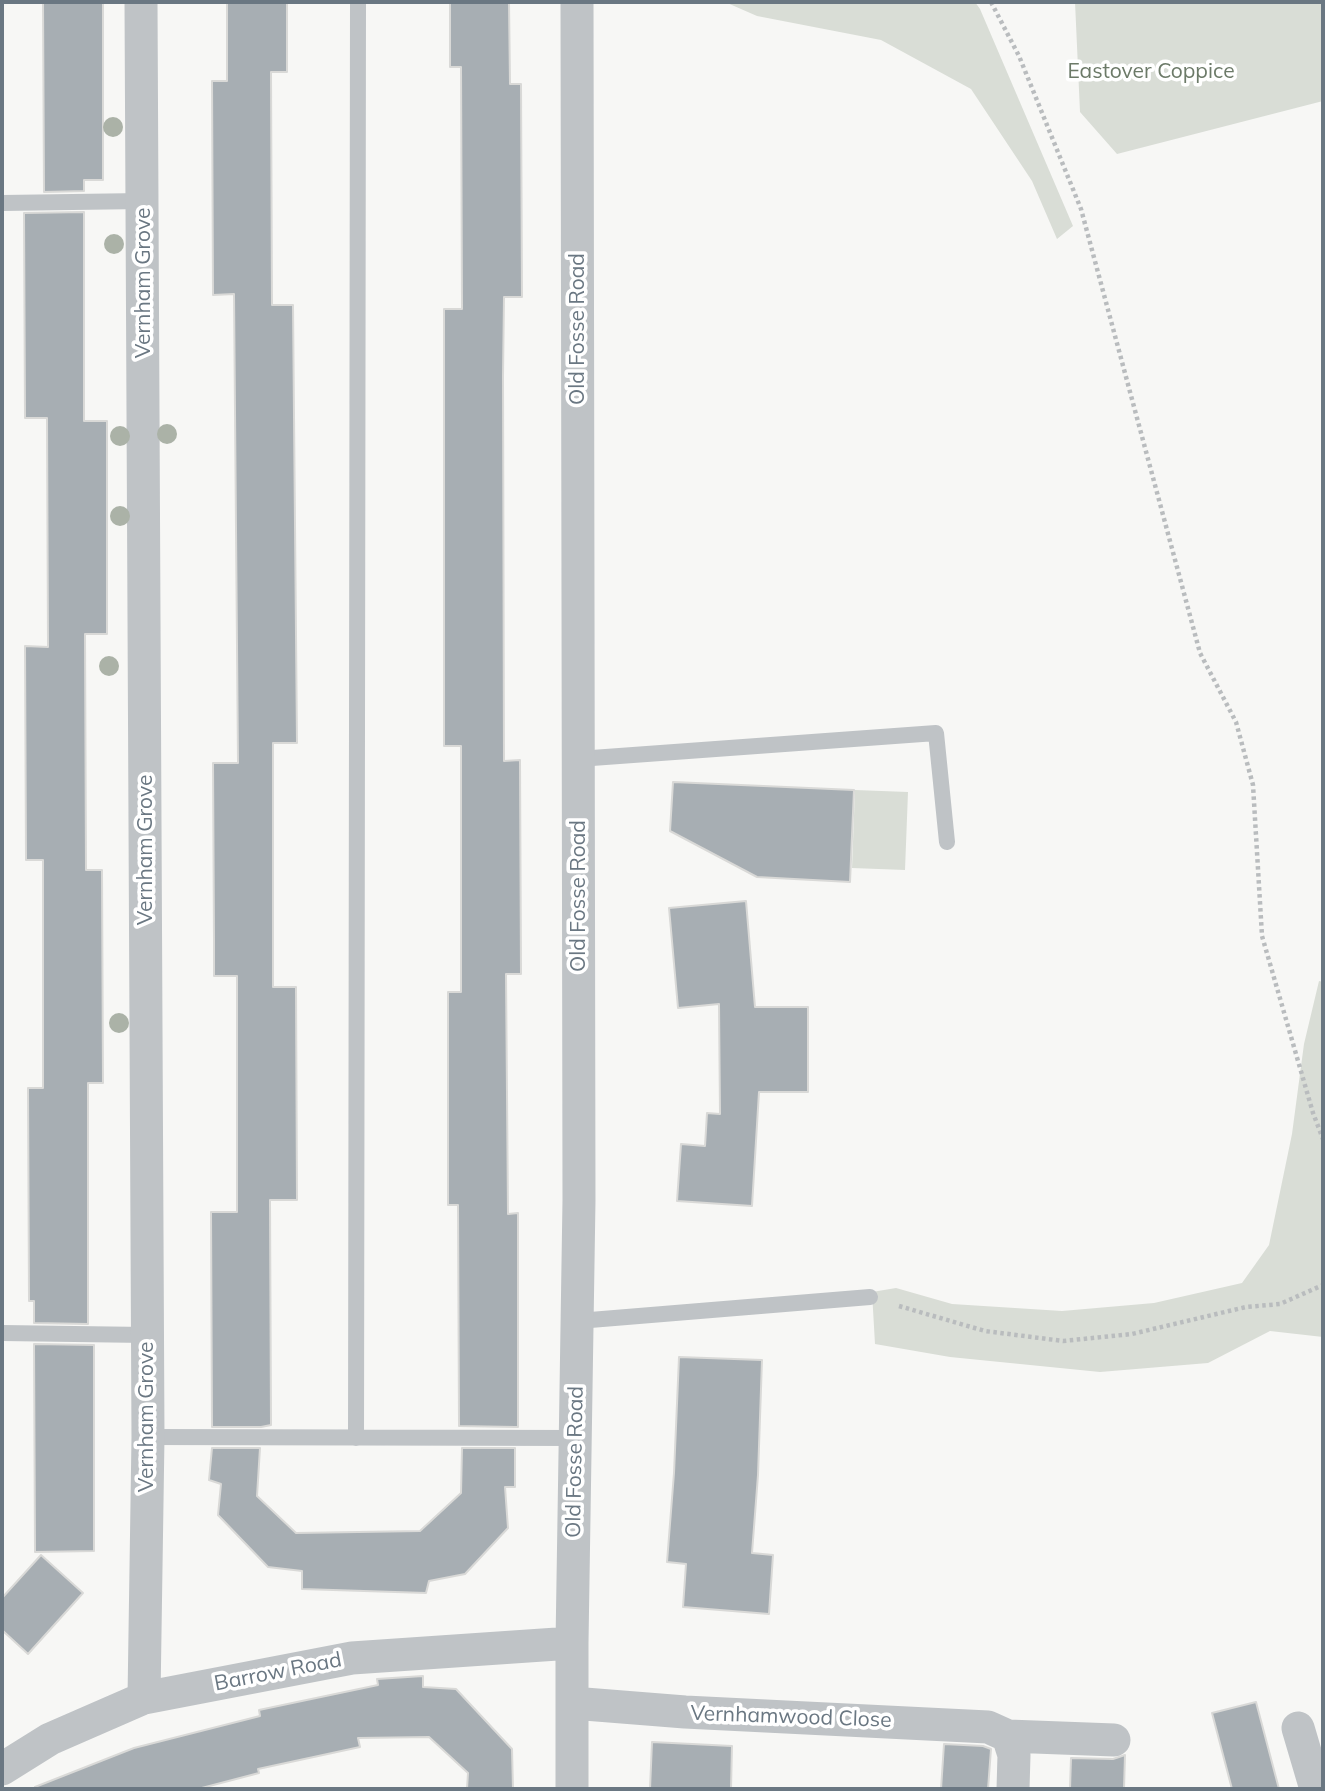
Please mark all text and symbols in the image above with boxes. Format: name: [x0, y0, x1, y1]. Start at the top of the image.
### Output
park label: Eastover Coppice: [1067, 59, 1235, 85]
street label: Vernham Grove: [131, 208, 157, 358]
street label: Old Fosse Road: [565, 253, 591, 405]
street label: Vernham Grove: [133, 775, 159, 925]
street label: Old Fosse Road: [566, 820, 592, 972]
street label: Vernham Grove: [134, 1342, 160, 1492]
street label: Old Fosse Road: [561, 1386, 589, 1538]
street label: Barrow Road: [212, 1647, 344, 1697]
street label: Vernhamwood Close: [690, 1701, 892, 1733]

